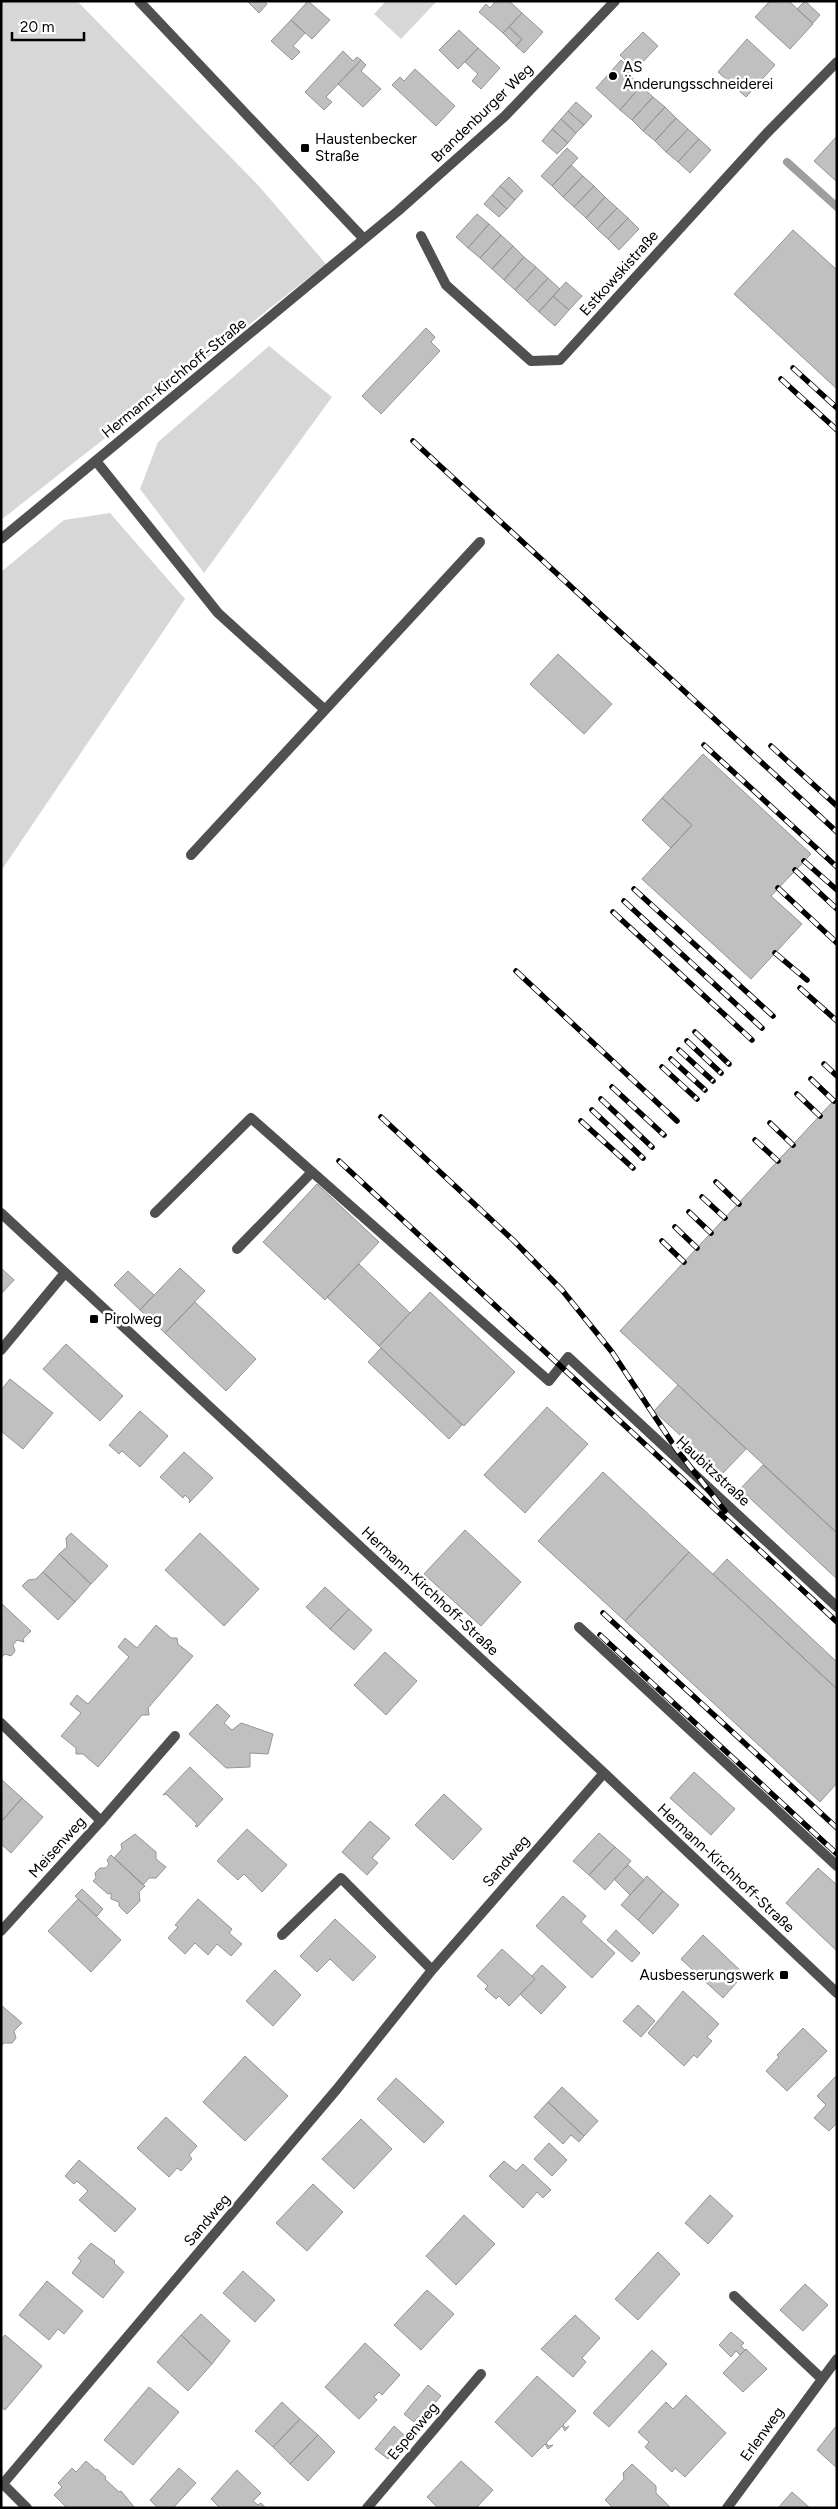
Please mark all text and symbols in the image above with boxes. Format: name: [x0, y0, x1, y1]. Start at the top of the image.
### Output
scale bar: [12, 10, 85, 42]
text: 20 m: [20, 18, 54, 36]
place label: AS Änderungsschneiderei: [623, 58, 773, 93]
street label: Brandenburger Weg: [427, 60, 537, 166]
marker: AS Änderungsschneiderei: [607, 70, 619, 82]
place label: Haustenbecker Straße: [315, 130, 417, 165]
marker: Haustenbecker Straße: [299, 142, 311, 154]
street label: Estkowskistraße: [576, 227, 662, 319]
street label: Hermann-Kirchhoff-Straße: [98, 314, 250, 442]
place label: Pirolweg: [104, 1310, 162, 1328]
marker: Pirolweg: [88, 1313, 100, 1325]
street label: Haubitzstraße: [672, 1432, 754, 1510]
street label: Hermann-Kirchhoff-Straße: [358, 1523, 502, 1659]
street label: Hermann-Kirchhoff-Straße: [654, 1800, 798, 1936]
street label: Meisenweg: [25, 1813, 89, 1881]
street label: Sandweg: [479, 1831, 533, 1891]
place label: Ausbesserungswerk: [640, 1966, 775, 1984]
marker: Ausbesserungswerk: [778, 1969, 790, 1981]
street label: Sandweg: [180, 2190, 234, 2250]
street label: Espenweg: [384, 2398, 442, 2464]
street label: Erlenweg: [736, 2404, 788, 2464]

